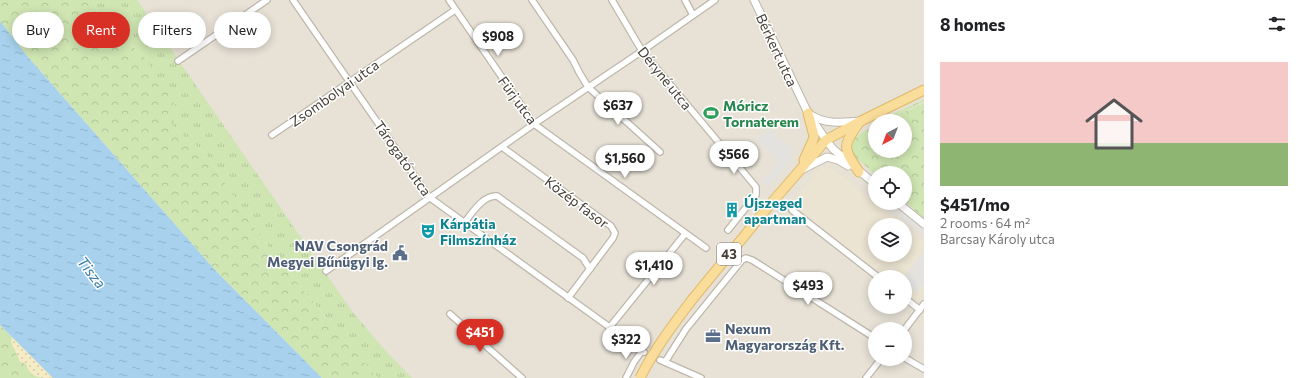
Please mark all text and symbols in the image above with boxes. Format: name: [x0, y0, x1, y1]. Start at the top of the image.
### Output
street label: Bérkert utca: [753, 11, 801, 89]
chip: Buy: [12, 12, 64, 48]
chip: Rent: [72, 12, 130, 48]
chip: Filters: [138, 12, 206, 48]
chip: New: [214, 12, 271, 48]
icon: filters: [1266, 13, 1288, 35]
text: 8 homes: [940, 14, 1005, 35]
pin: $908: [474, 23, 522, 57]
text: $908: [482, 28, 514, 44]
street label: Déryné utca: [634, 43, 696, 113]
street label: Zsombolyai utca: [286, 56, 382, 130]
street label: Fürj utca: [495, 73, 541, 127]
icon: home: [1078, 88, 1150, 160]
pin: $637: [594, 92, 642, 126]
text: $637: [603, 97, 633, 113]
place label: Móricz Tornaterem: [723, 97, 799, 130]
sports icon: Móricz Tornaterem: [702, 104, 720, 122]
north arrow: [868, 114, 912, 158]
map controls: [868, 114, 912, 366]
street label: Tárogató utca: [371, 117, 435, 199]
pin: $566: [710, 141, 758, 175]
pin: $1,560: [592, 145, 658, 179]
text: $566: [718, 146, 750, 162]
text: $1,560: [605, 150, 645, 166]
button: locate: [868, 166, 912, 210]
street label: Közép fasor: [542, 172, 613, 232]
place label: Újszeged apartman: [744, 194, 806, 227]
text: $451/mo: [940, 194, 1010, 215]
building icon: Újszeged apartman: [723, 201, 741, 219]
place label: Kárpátia Filmszínház: [440, 215, 516, 248]
text: 2 rooms · 64 m²: [940, 215, 1030, 231]
button: layers: [868, 218, 912, 262]
theatre icon: Kárpátia Filmszínház: [419, 222, 437, 240]
text: Barcsay Károly utca: [940, 231, 1055, 247]
place label: NAV Csongrád Megyei Bűnügyi Ig.: [267, 237, 388, 270]
road number: 43: [717, 243, 741, 265]
public building icon: NAV Csongrád Megyei Bűnügyi Ig.: [391, 244, 409, 262]
water label: Tisza: [74, 252, 110, 292]
pin: $1,410: [621, 252, 687, 286]
text: $1,410: [635, 257, 673, 273]
button: +: [868, 270, 912, 314]
pin: $493: [784, 272, 832, 306]
text: $493: [793, 277, 823, 293]
pin: $451: [456, 319, 504, 353]
place label: Nexum Magyarország Kft.: [725, 320, 845, 353]
button: −: [868, 322, 912, 366]
text: $451: [466, 324, 494, 340]
pin: $322: [602, 326, 650, 360]
office icon: Nexum Magyarország Kft.: [704, 327, 722, 345]
text: $322: [611, 331, 641, 347]

